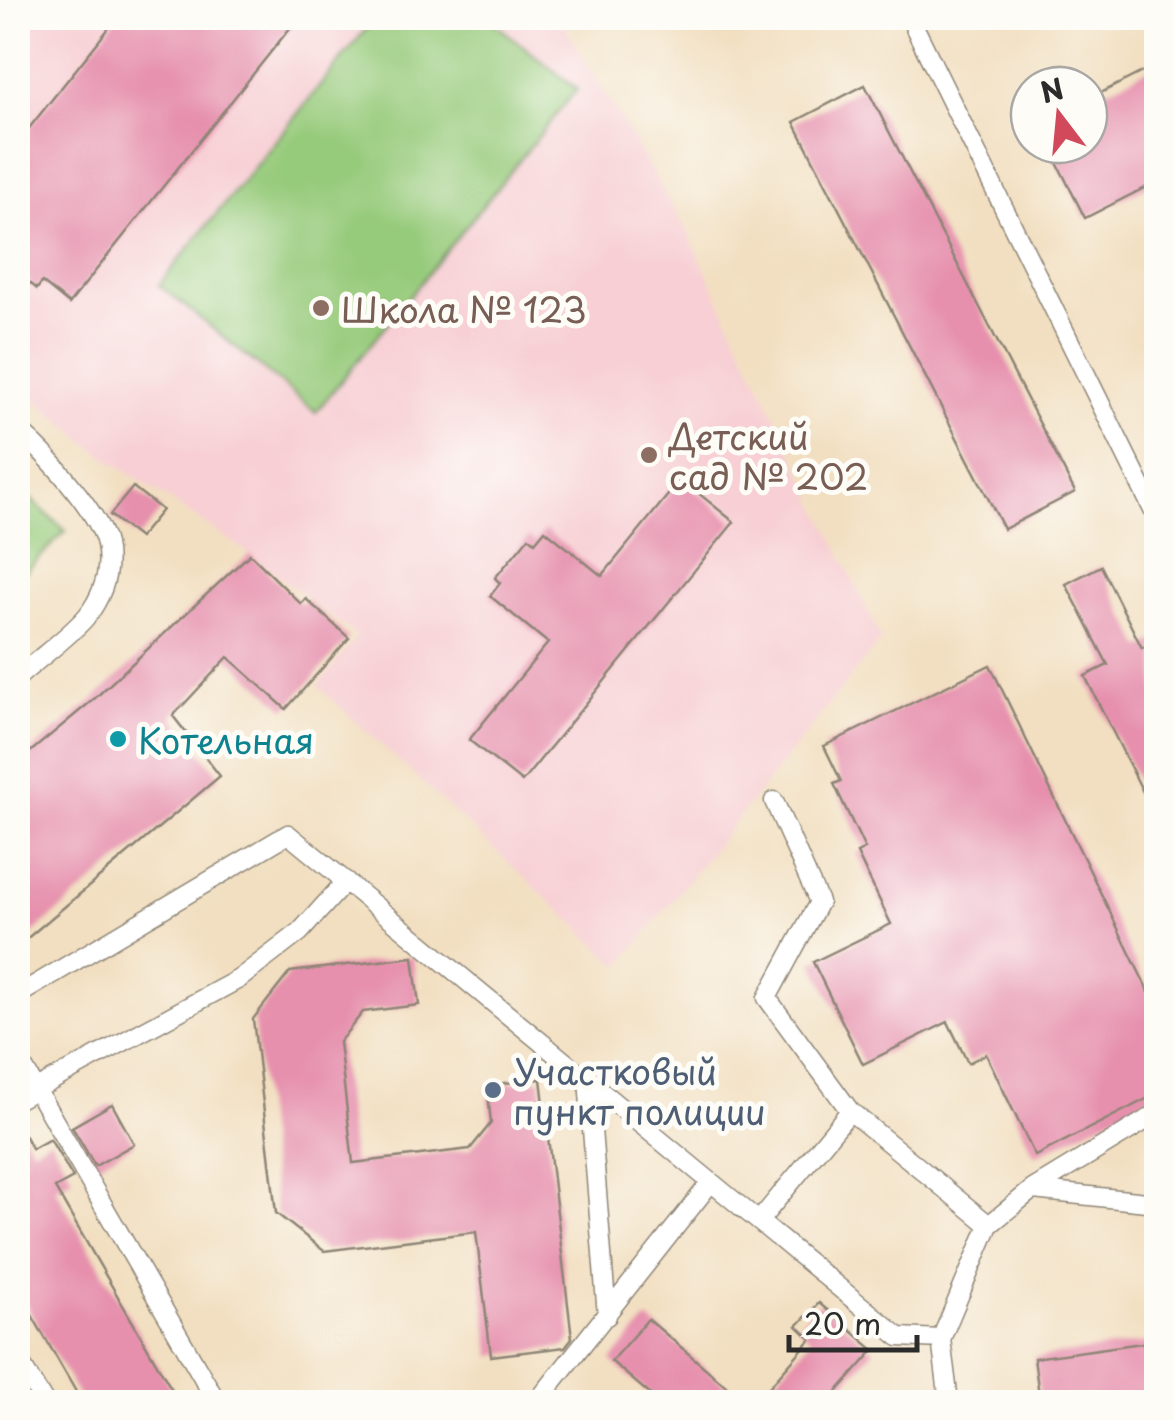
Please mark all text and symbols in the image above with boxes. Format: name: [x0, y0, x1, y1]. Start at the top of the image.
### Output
north arrow: [1009, 65, 1109, 165]
text: N: [1035, 66, 1068, 113]
place label: Школа № 123: [341, 282, 587, 335]
marker: Школа № 123: [310, 297, 332, 319]
place label: Детский сад № 202: [668, 409, 868, 502]
marker: Детский сад № 202: [638, 444, 660, 466]
place label: Котельная: [138, 713, 314, 766]
marker: Котельная: [107, 728, 129, 750]
place label: Участковый пункт полиции: [513, 1044, 766, 1137]
marker: Участковый пункт полиции: [482, 1079, 504, 1101]
scale bar: [789, 1290, 916, 1352]
text: 20 m: [804, 1300, 881, 1345]

